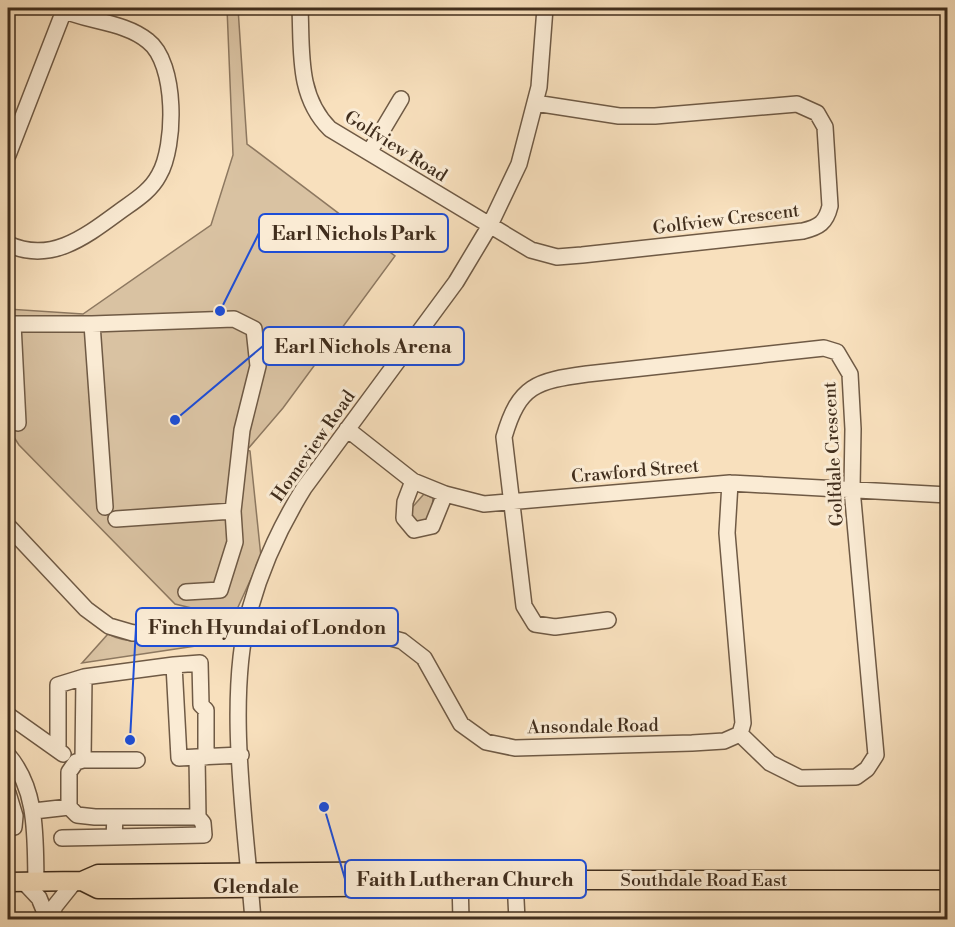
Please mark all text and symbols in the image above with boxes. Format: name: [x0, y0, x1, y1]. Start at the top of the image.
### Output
street label: Golfview Road: [340, 106, 452, 188]
street label: Golfview Crescent: [651, 199, 801, 240]
callout: Earl Nichols Park: [259, 214, 448, 252]
text: Earl Nichols Park: [271, 222, 437, 247]
callout: Earl Nichols Arena: [263, 327, 464, 365]
text: Earl Nichols Arena: [274, 335, 452, 360]
street label: Golfdale Crescent: [818, 380, 849, 527]
street label: Homeview Road: [266, 385, 361, 507]
street label: Crawford Street: [570, 454, 701, 489]
callout: Finch Hyundai of London: [136, 608, 398, 646]
text: Finch Hyundai of London: [148, 616, 387, 641]
street label: Ansondale Road: [526, 714, 659, 739]
callout: Faith Lutheran Church: [345, 860, 586, 898]
text: Faith Lutheran Church: [356, 868, 574, 893]
street label: Southdale Road East: [621, 869, 788, 892]
district label: Glendale: [213, 875, 299, 900]

